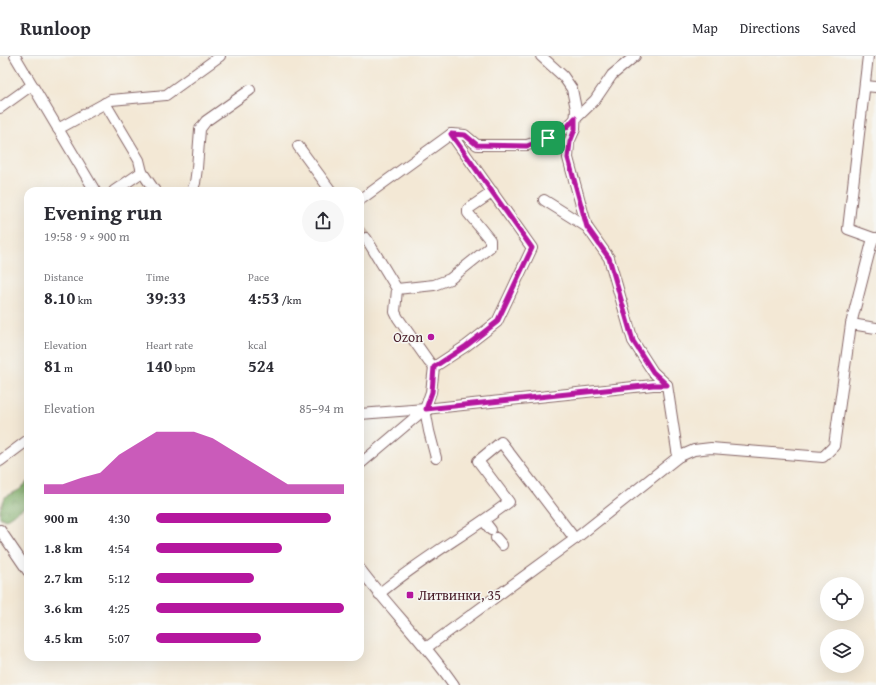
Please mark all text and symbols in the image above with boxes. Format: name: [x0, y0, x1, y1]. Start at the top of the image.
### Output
text: Runloop: [20, 14, 91, 42]
text: Map: [692, 18, 718, 38]
text: Directions: [740, 18, 800, 38]
text: Saved: [822, 18, 856, 38]
pin: [531, 121, 565, 155]
icon: arrive: [537, 127, 559, 149]
text: Evening run: [44, 196, 162, 228]
button: share: [302, 200, 344, 242]
text: 19:58 · 9 × 900 m: [44, 227, 130, 246]
text: Distance: [44, 269, 83, 285]
text: Time: [146, 269, 169, 285]
text: Pace: [248, 269, 269, 285]
text: 8.10: [44, 285, 75, 310]
text: 39:33: [146, 285, 186, 310]
text: 4:53: [248, 285, 279, 310]
text: km: [75, 292, 92, 308]
text: /km: [279, 292, 301, 308]
place label: Ozon: [393, 327, 423, 347]
marker: Ozon: [426, 332, 436, 342]
text: Elevation: [44, 337, 87, 353]
text: Heart rate: [146, 337, 193, 353]
text: kcal: [248, 337, 267, 353]
text: 81: [44, 353, 62, 378]
text: 140: [146, 353, 172, 378]
text: 524: [248, 353, 274, 378]
text: m: [62, 360, 73, 376]
text: bpm: [172, 360, 195, 376]
text: Elevation: [44, 399, 95, 418]
text: 85–94 m: [299, 399, 344, 418]
text: 900 m: [44, 509, 78, 528]
text: 4:30: [108, 509, 130, 528]
text: 1.8 km: [44, 539, 83, 558]
text: 4:54: [108, 539, 130, 558]
text: 2.7 km: [44, 569, 83, 588]
text: 5:12: [108, 569, 130, 588]
map controls: [820, 577, 864, 673]
button: locate: [820, 577, 864, 621]
place label: Литвинки, 35: [418, 585, 501, 605]
marker: Литвинки, 35: [405, 590, 415, 600]
text: 3.6 km: [44, 599, 83, 618]
text: 4:25: [108, 599, 130, 618]
text: 4.5 km: [44, 629, 83, 648]
text: 5:07: [108, 629, 130, 648]
button: layers: [820, 629, 864, 673]

